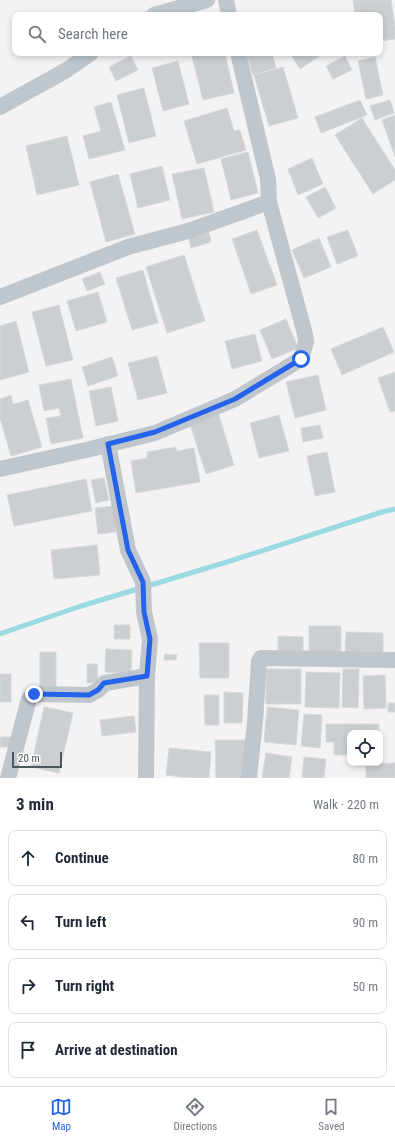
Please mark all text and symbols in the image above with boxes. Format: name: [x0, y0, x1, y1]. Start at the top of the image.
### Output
search box: [12, 12, 383, 56]
icon: search: [26, 23, 48, 45]
text: Search here: [58, 25, 128, 43]
route start: [292, 350, 310, 368]
route end: [25, 685, 43, 703]
map controls: [347, 730, 383, 766]
button: locate: [347, 730, 383, 766]
scale bar: [12, 750, 62, 769]
text: 20 m: [18, 752, 40, 765]
text: 3 min: [16, 794, 54, 814]
text: Walk · 220 m: [313, 797, 379, 812]
icon: ahead: [17, 847, 39, 869]
text: Continue: [55, 849, 109, 867]
text: 80 m: [352, 851, 378, 866]
icon: left: [17, 911, 39, 933]
text: Turn left: [55, 913, 106, 931]
text: 90 m: [352, 915, 378, 930]
icon: right: [17, 975, 39, 997]
text: Turn right: [55, 977, 114, 995]
text: 50 m: [352, 979, 378, 994]
icon: arrive: [17, 1039, 39, 1061]
text: Arrive at destination: [55, 1041, 178, 1059]
tab: Map: [50, 1096, 72, 1133]
tab: Directions: [173, 1096, 217, 1133]
tab: Saved: [318, 1096, 345, 1133]

